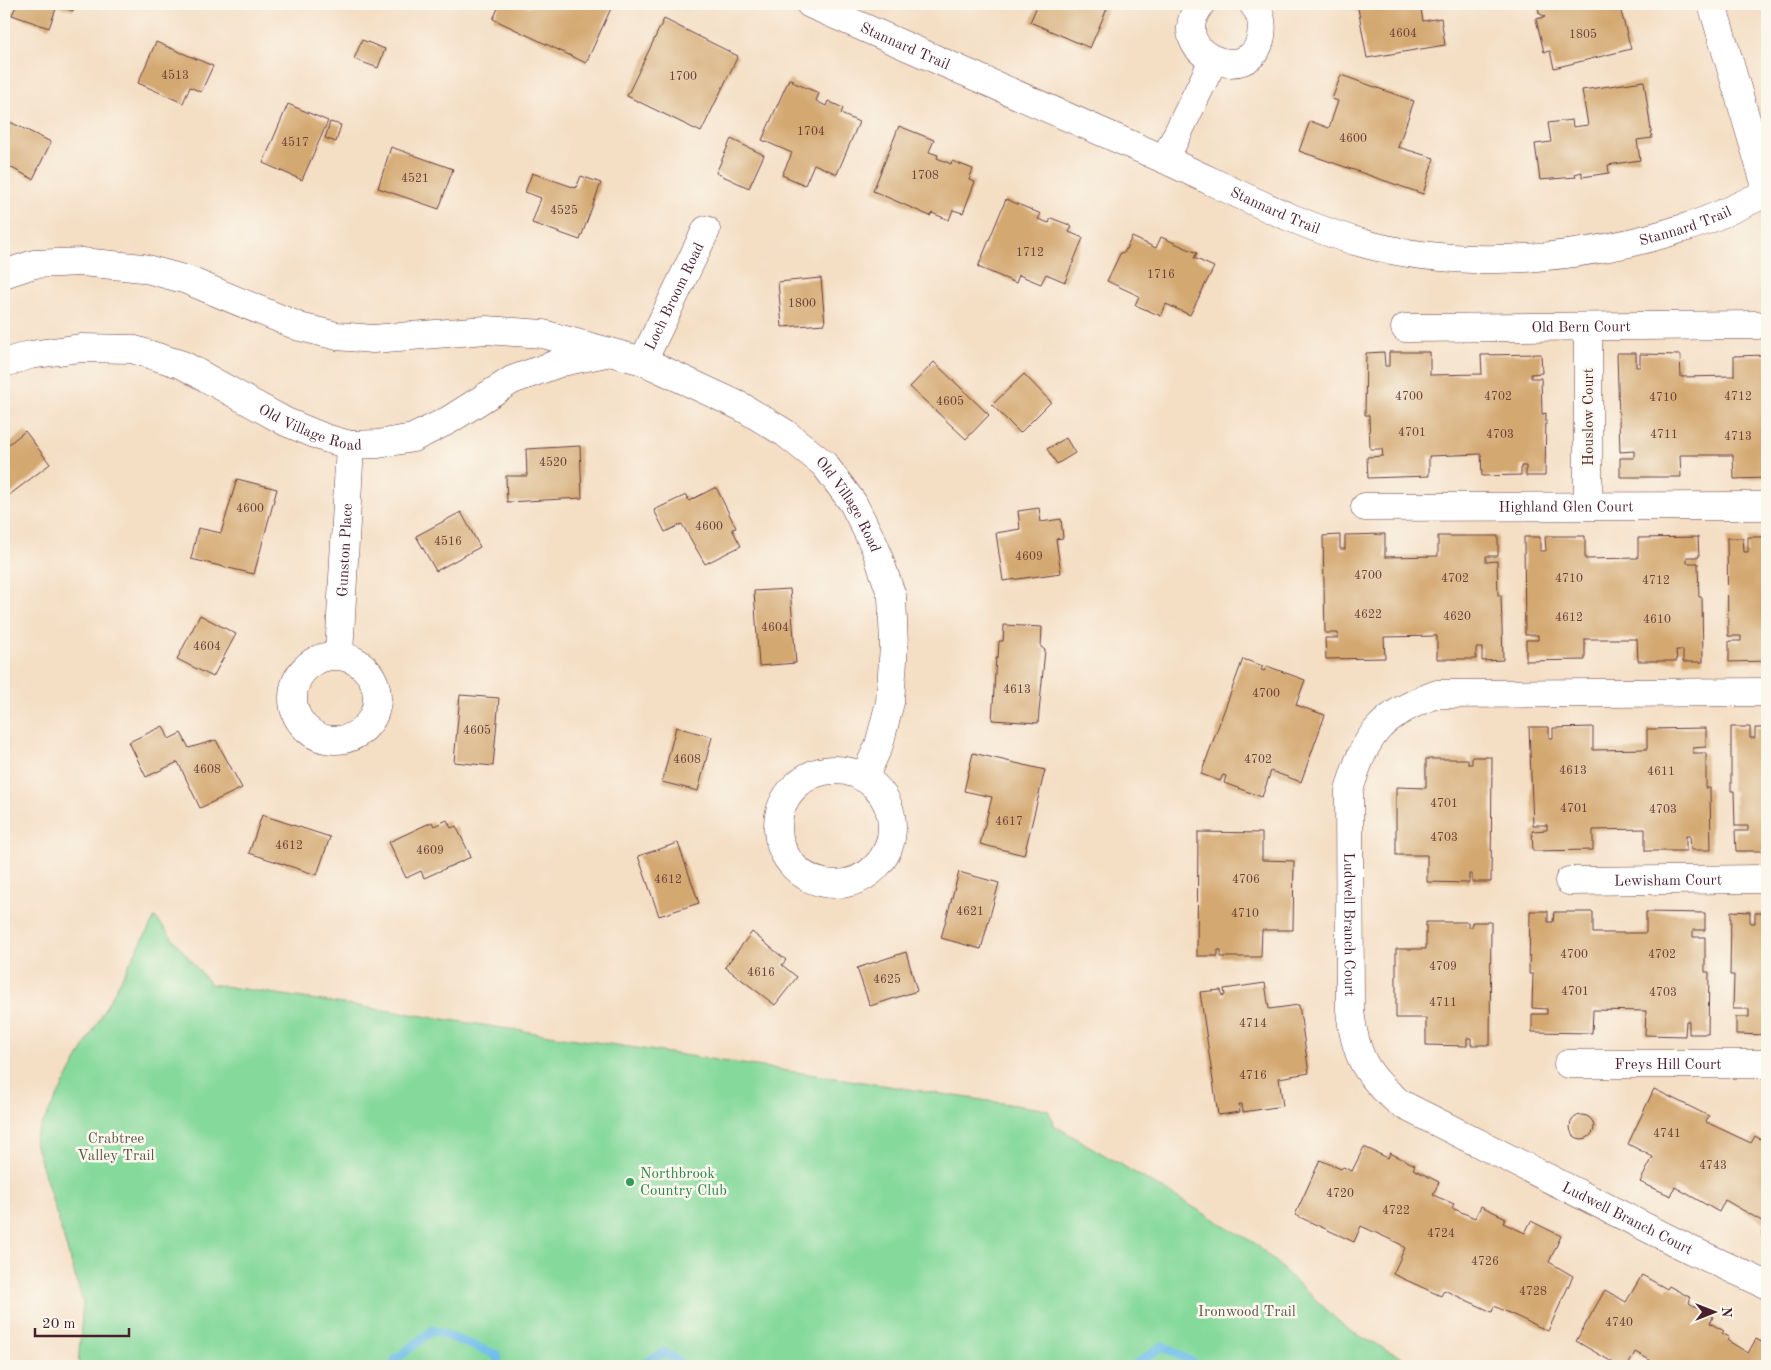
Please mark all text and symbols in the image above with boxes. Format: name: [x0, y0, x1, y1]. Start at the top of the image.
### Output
street label: Stannard Trail: [858, 21, 952, 73]
house number: 4604: [1389, 28, 1417, 40]
house number: 1805: [1569, 28, 1597, 41]
house number: 4513: [161, 69, 189, 82]
house number: 1700: [669, 71, 697, 83]
house number: 1704: [797, 126, 825, 138]
house number: 4600: [1339, 133, 1367, 145]
house number: 4517: [281, 136, 309, 149]
house number: 1708: [911, 170, 939, 182]
house number: 4521: [401, 172, 429, 185]
street label: Stannard Trail: [1227, 185, 1322, 238]
house number: 4525: [550, 204, 578, 217]
street label: Stannard Trail: [1638, 204, 1734, 249]
street label: Loch Broom Road: [643, 240, 708, 353]
house number: 1712: [1016, 247, 1044, 259]
house number: 1716: [1147, 269, 1175, 281]
house number: 1800: [788, 298, 816, 310]
street label: Old Bern Court: [1531, 320, 1631, 336]
street label: Houslow Court: [1582, 368, 1597, 466]
house number: 4700: [1395, 391, 1423, 403]
house number: 4702: [1484, 391, 1512, 403]
house number: 4712: [1724, 391, 1752, 403]
house number: 4710: [1649, 392, 1677, 404]
house number: 4605: [936, 395, 964, 408]
street label: Old Village Road: [256, 402, 362, 454]
house number: 4701: [1398, 427, 1426, 439]
house number: 4703: [1486, 429, 1514, 441]
house number: 4711: [1650, 429, 1678, 441]
house number: 4713: [1724, 431, 1752, 443]
street label: Old Village Road: [813, 455, 882, 554]
house number: 4520: [539, 456, 567, 469]
street label: Highland Glen Court: [1499, 500, 1633, 516]
house number: 4600: [236, 503, 264, 515]
street label: Gunston Place: [336, 503, 356, 597]
house number: 4600: [695, 521, 723, 533]
house number: 4516: [434, 535, 462, 548]
house number: 4609: [1015, 551, 1043, 563]
house number: 4700: [1354, 570, 1382, 582]
house number: 4702: [1441, 573, 1469, 585]
house number: 4710: [1555, 573, 1583, 585]
house number: 4712: [1642, 575, 1670, 587]
house number: 4622: [1354, 609, 1382, 621]
house number: 4620: [1443, 611, 1471, 623]
house number: 4612: [1555, 612, 1583, 624]
house number: 4610: [1643, 614, 1671, 626]
house number: 4604: [761, 622, 789, 634]
house number: 4604: [193, 641, 221, 653]
house number: 4613: [1003, 684, 1031, 696]
house number: 4700: [1252, 688, 1280, 700]
house number: 4605: [463, 724, 491, 737]
house number: 4608: [673, 754, 701, 766]
house number: 4702: [1244, 754, 1272, 766]
house number: 4608: [193, 764, 221, 776]
house number: 4613: [1559, 765, 1587, 777]
house number: 4611: [1647, 766, 1675, 778]
house number: 4701: [1430, 798, 1458, 810]
house number: 4701: [1560, 803, 1588, 815]
house number: 4703: [1649, 804, 1677, 816]
house number: 4617: [995, 816, 1023, 828]
house number: 4703: [1430, 832, 1458, 844]
house number: 4612: [275, 840, 303, 852]
house number: 4609: [416, 845, 444, 857]
street label: Ludwell Branch Court: [1340, 853, 1356, 997]
street label: Lewisham Court: [1614, 873, 1722, 890]
house number: 4612: [654, 874, 682, 886]
house number: 4706: [1232, 874, 1260, 886]
house number: 4621: [956, 906, 984, 918]
house number: 4710: [1231, 908, 1259, 920]
house number: 4700: [1560, 949, 1588, 961]
house number: 4702: [1648, 949, 1676, 961]
house number: 4709: [1429, 961, 1457, 973]
house number: 4616: [747, 967, 775, 979]
house number: 4625: [873, 973, 901, 986]
house number: 4701: [1561, 986, 1589, 998]
house number: 4703: [1649, 987, 1677, 999]
house number: 4711: [1429, 997, 1457, 1009]
house number: 4714: [1239, 1018, 1267, 1030]
street label: Freys Hill Court: [1614, 1058, 1722, 1073]
house number: 4716: [1239, 1070, 1267, 1082]
house number: 4741: [1653, 1128, 1681, 1140]
park label: Crabtree Valley Trail: [77, 1132, 155, 1164]
house number: 4743: [1699, 1160, 1727, 1172]
place label: Northbrook Country Club: [640, 1167, 727, 1199]
marker: Northbrook Country Club: [624, 1176, 636, 1188]
street label: Ludwell Branch Court: [1559, 1180, 1695, 1259]
house number: 4720: [1326, 1188, 1354, 1200]
house number: 4722: [1382, 1205, 1410, 1217]
house number: 4724: [1427, 1228, 1455, 1240]
house number: 4726: [1471, 1256, 1499, 1268]
house number: 4728: [1519, 1286, 1547, 1298]
north arrow: [1688, 1288, 1738, 1338]
scale bar: [35, 1305, 129, 1337]
park label: Ironwood Trail: [1198, 1305, 1296, 1320]
text: N: [1719, 1307, 1733, 1318]
text: 20 m: [42, 1317, 76, 1332]
house number: 4740: [1605, 1317, 1633, 1329]

